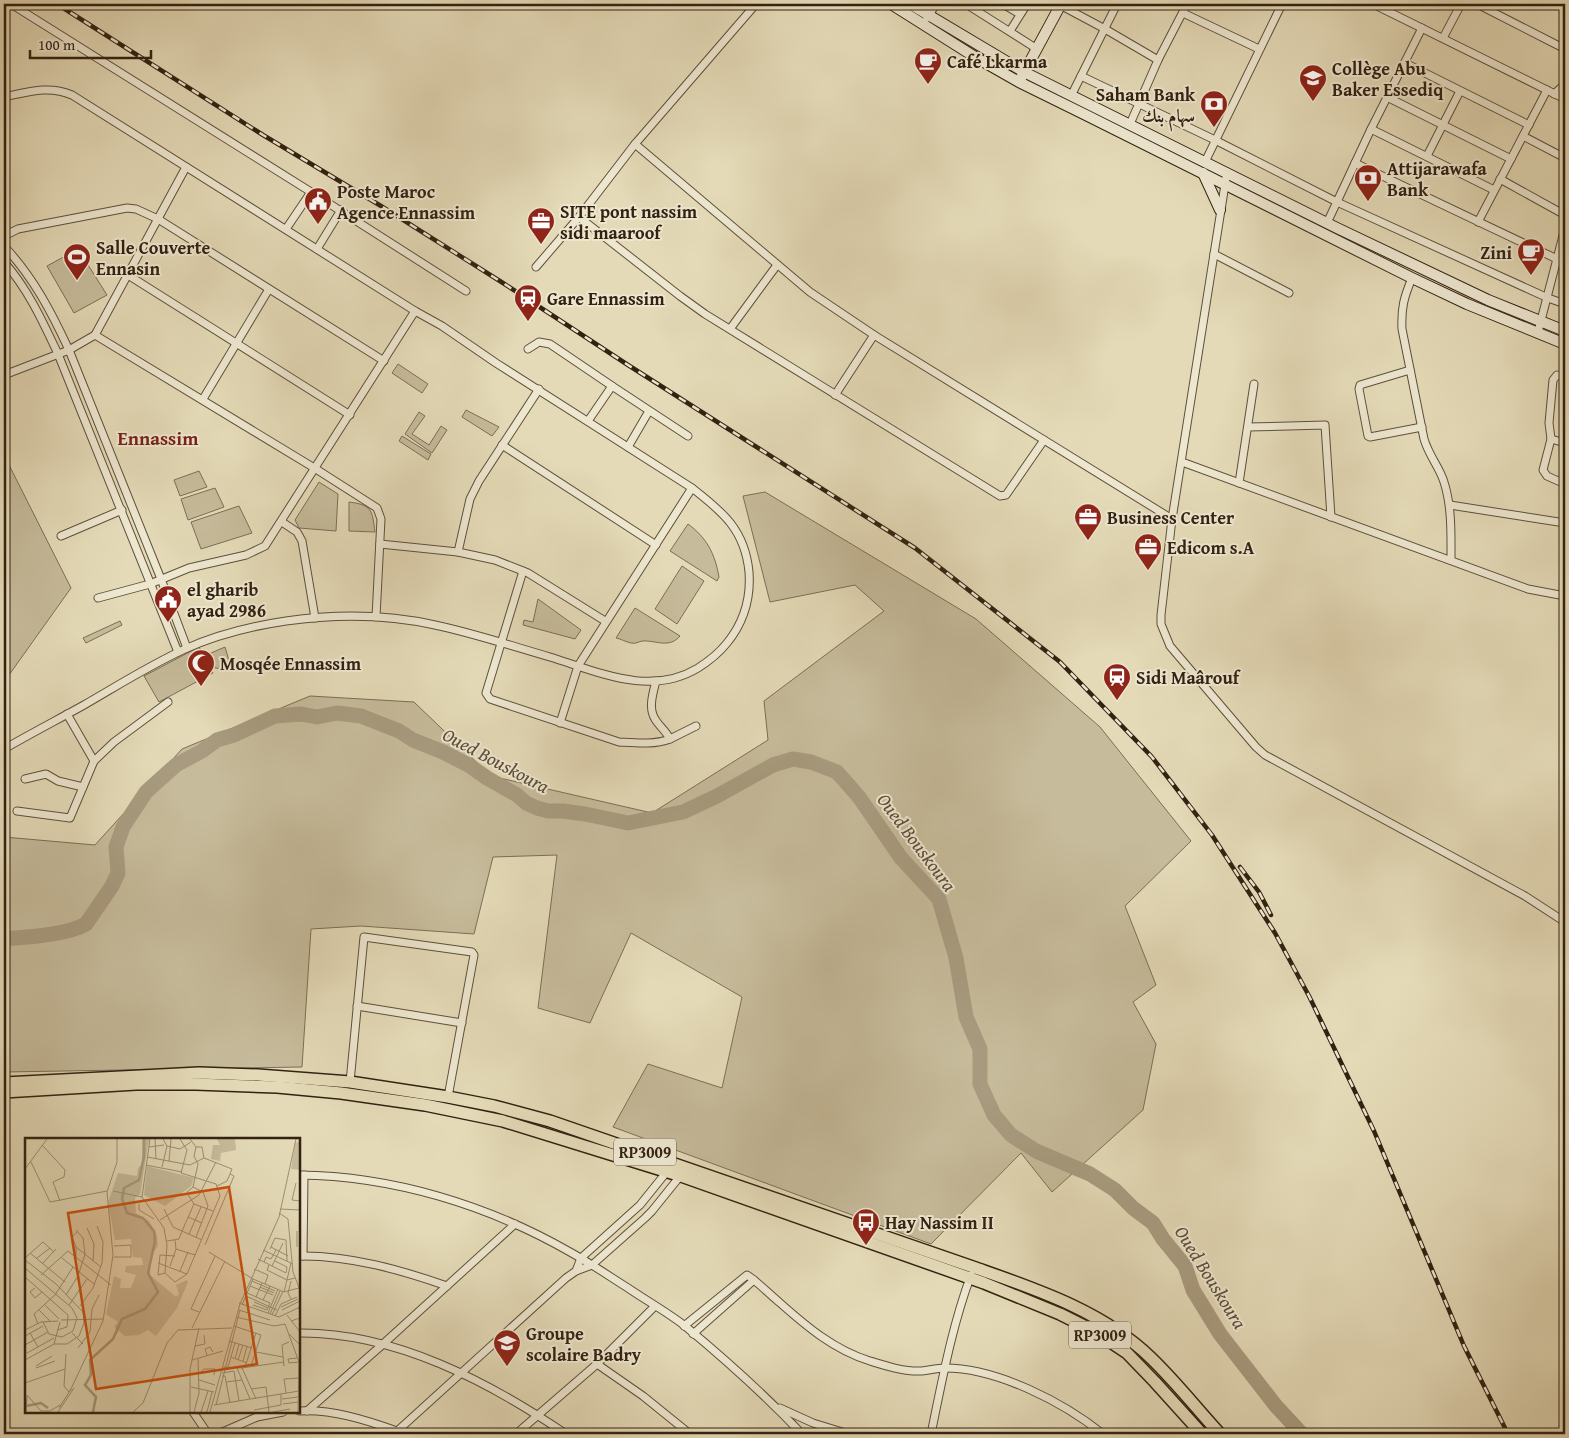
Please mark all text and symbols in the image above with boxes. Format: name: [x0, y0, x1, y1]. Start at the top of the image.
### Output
scale bar: [30, 28, 151, 60]
text: 100 m: [38, 34, 76, 55]
cafe icon: Café Lkarma: [913, 46, 943, 85]
place label: Café Lkarma: [947, 48, 1048, 75]
place label: Collège Abu Baker Essediq: [1332, 55, 1443, 103]
school or university icon: Collège Abu Baker Essediq: [1298, 63, 1328, 102]
place label: Saham Bank سهام بنك: [1096, 81, 1196, 132]
bank icon: Saham Bank سهام بنك: [1199, 89, 1229, 128]
place label: Attijarawafa Bank: [1387, 155, 1488, 203]
bank icon: Attijarawafa Bank: [1353, 163, 1383, 202]
place label: Poste Maroc Agence Ennassim: [337, 178, 476, 226]
public building icon: Poste Maroc Agence Ennassim: [303, 186, 333, 225]
place label: SITE pont nassim sidi maaroof: [560, 198, 698, 246]
office icon: SITE pont nassim sidi maaroof: [526, 206, 556, 245]
place label: Salle Couverte Ennasin: [96, 234, 210, 282]
cafe icon: Zini: [1516, 237, 1546, 276]
place label: Zini: [1480, 239, 1512, 266]
sports icon: Salle Couverte Ennasin: [62, 242, 92, 281]
station icon: Gare Ennassim: [513, 283, 543, 322]
place label: Gare Ennassim: [547, 285, 665, 312]
district label: Ennassim: [118, 424, 199, 452]
office icon: Business Center: [1073, 502, 1103, 541]
place label: Business Center: [1107, 504, 1235, 531]
office icon: Edicom s.A: [1133, 532, 1163, 571]
place label: Edicom s.A: [1167, 534, 1255, 561]
place label: el gharib ayad 2986: [187, 576, 266, 624]
public building icon: el gharib ayad 2986: [153, 584, 183, 623]
mosque icon: Mosqée Ennassim: [186, 648, 216, 687]
place label: Mosqée Ennassim: [220, 650, 362, 677]
station icon: Sidi Maârouf: [1102, 662, 1132, 701]
place label: Sidi Maârouf: [1136, 664, 1242, 691]
water label: Oued Bouskoura: [438, 720, 554, 800]
water label: Oued Bouskoura: [871, 787, 964, 897]
inset map: [25, 1138, 300, 1413]
road number: RP3009: [614, 1138, 676, 1166]
bus stop icon: Hay Nassim II: [851, 1207, 881, 1246]
place label: Hay Nassim II: [885, 1209, 994, 1236]
water label: Oued Bouskoura: [1168, 1220, 1254, 1334]
place label: Groupe scolaire Badry: [526, 1320, 642, 1368]
road number: RP3009: [1069, 1322, 1131, 1348]
school or university icon: Groupe scolaire Badry: [492, 1328, 522, 1367]

